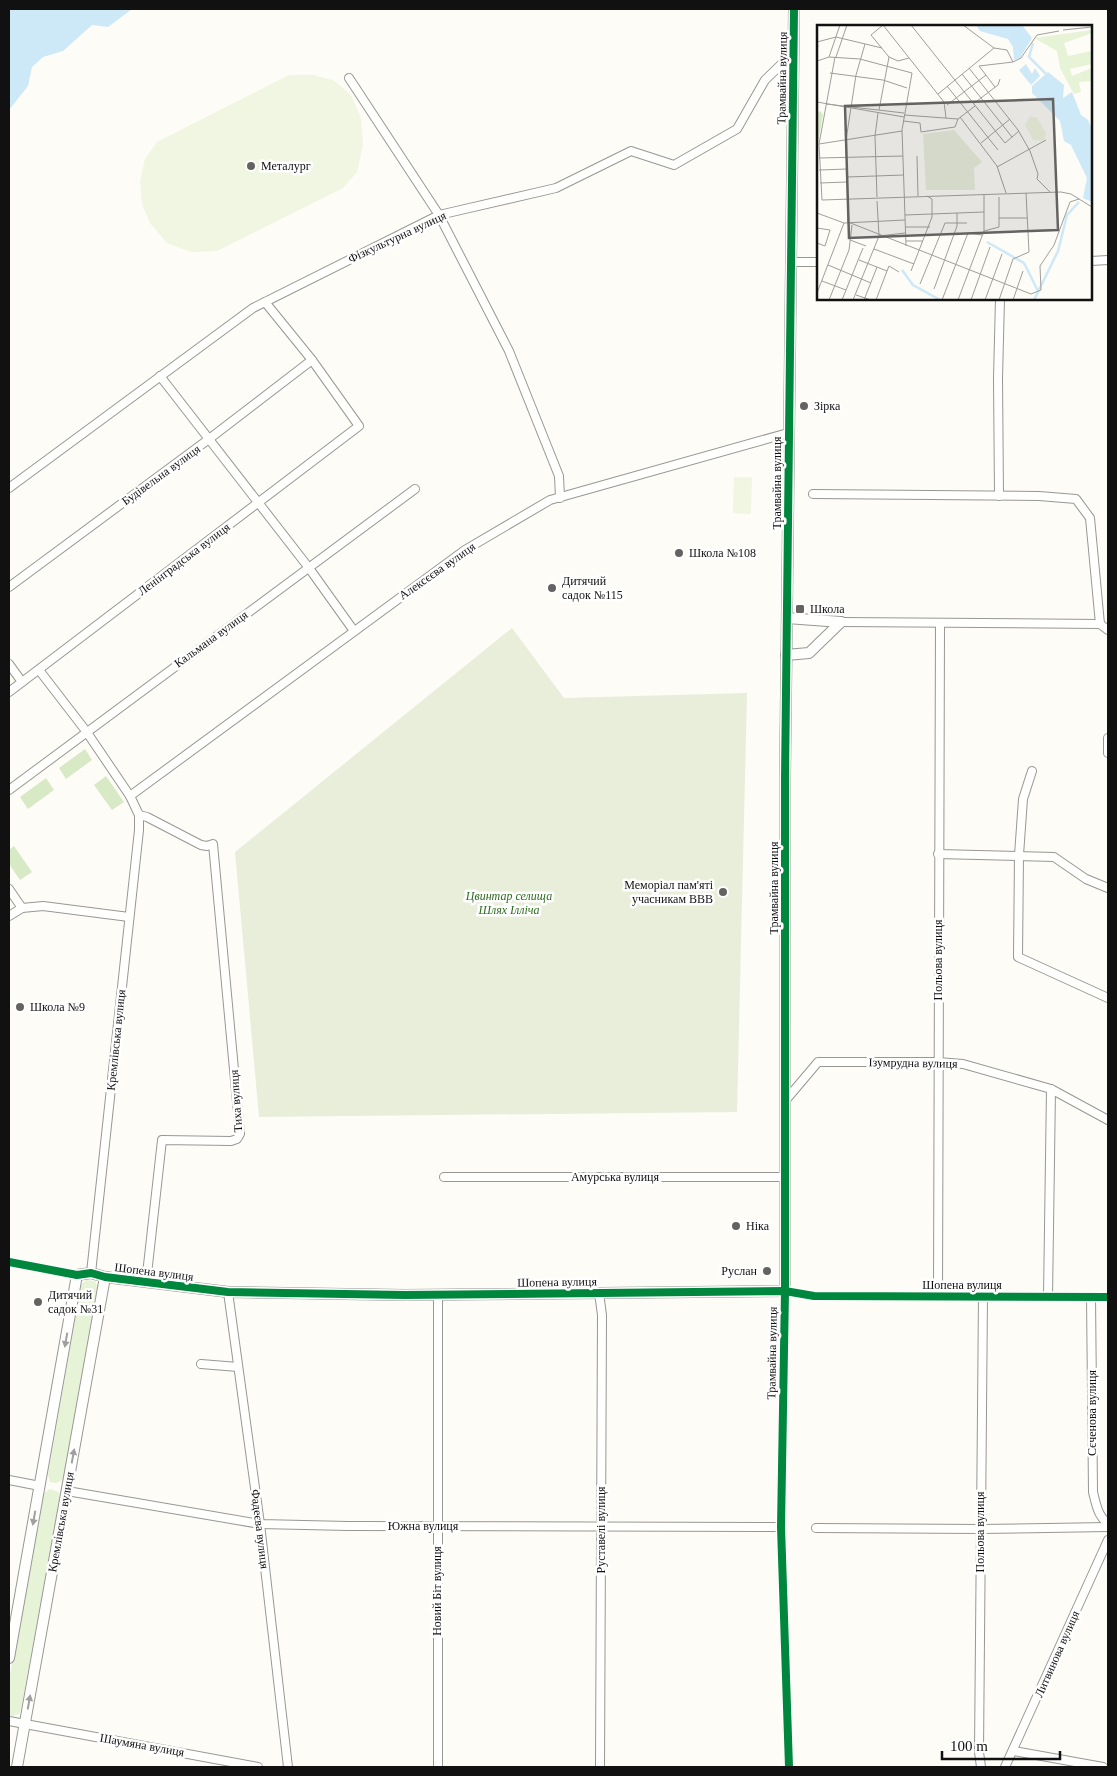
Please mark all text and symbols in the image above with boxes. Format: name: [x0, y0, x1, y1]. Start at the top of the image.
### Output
inset map: [817, 25, 1092, 300]
street label: Трамвайна вулиця: [774, 31, 790, 125]
place label: Металург: [261, 159, 311, 173]
marker: Металург: [245, 160, 257, 172]
street label: Фiзкультурна вулиця: [346, 208, 449, 266]
place label: Зірка: [814, 399, 841, 413]
marker: Зірка: [798, 400, 810, 412]
street label: Трамвайна вулиця: [770, 436, 784, 529]
street label: Будівельна вулиця: [119, 442, 203, 508]
street label: Ленінградська вулиця: [135, 519, 233, 598]
street label: Алексєєва вулиця: [396, 539, 478, 603]
place label: Школа №108: [689, 546, 756, 560]
marker: Школа №108: [673, 547, 685, 559]
place label: Дитячий садок №115: [562, 574, 623, 602]
marker: Дитячий садок №115: [546, 582, 558, 594]
place label: Школа: [810, 602, 845, 616]
marker: Школа: [794, 603, 806, 615]
street label: Кальмана вулиця: [172, 607, 251, 670]
street label: Трамвайна вулиця: [767, 841, 781, 934]
place label: Меморіал пам'яті учасникам ВВВ: [624, 878, 714, 906]
marker: Меморіал пам'яті учасникам ВВВ: [717, 886, 729, 898]
park label: Цвинтар селища Шлях Ілліча: [465, 889, 552, 917]
street label: Польова вулиця: [931, 919, 945, 1000]
street label: Кремлівська вулиця: [104, 988, 128, 1091]
place label: Школа №9: [30, 1000, 85, 1014]
marker: Школа №9: [14, 1001, 26, 1013]
street label: Ізумрудна вулиця: [868, 1055, 958, 1071]
street label: Тиха вулиця: [227, 1069, 245, 1133]
street label: Амурська вулиця: [571, 1170, 660, 1184]
place label: Ніка: [746, 1219, 770, 1233]
marker: Ніка: [730, 1220, 742, 1232]
street label: Шопена вулиця: [114, 1260, 195, 1284]
place label: Руслан: [721, 1264, 758, 1278]
marker: Руслан: [761, 1265, 773, 1277]
street label: Шопена вулиця: [517, 1274, 597, 1290]
street label: Шопена вулиця: [922, 1278, 1002, 1292]
place label: Дитячий садок №31: [48, 1288, 103, 1316]
marker: Дитячий садок №31: [32, 1296, 44, 1308]
street label: Трамвайна вулиця: [764, 1306, 780, 1400]
one-way arrow: [61, 1333, 69, 1349]
street label: Сєченова вулиця: [1085, 1370, 1099, 1456]
one-way arrow: [70, 1448, 78, 1464]
street label: Кремлівська вулиця: [45, 1470, 77, 1573]
street label: Руставелі вулиця: [594, 1486, 608, 1574]
street label: Фадеєва вулиця: [248, 1488, 272, 1570]
street label: Польова вулиця: [973, 1491, 987, 1572]
one-way arrow: [30, 1510, 38, 1526]
street label: Южна вулиця: [388, 1519, 459, 1533]
street label: Новий Біт вулиця: [430, 1546, 444, 1636]
street label: Литвинова вулиця: [1032, 1608, 1083, 1699]
one-way arrow: [26, 1694, 34, 1710]
scale bar: [942, 1728, 1060, 1760]
street label: Шаумяна вулиця: [99, 1731, 186, 1759]
text: 100 m: [950, 1738, 988, 1754]

